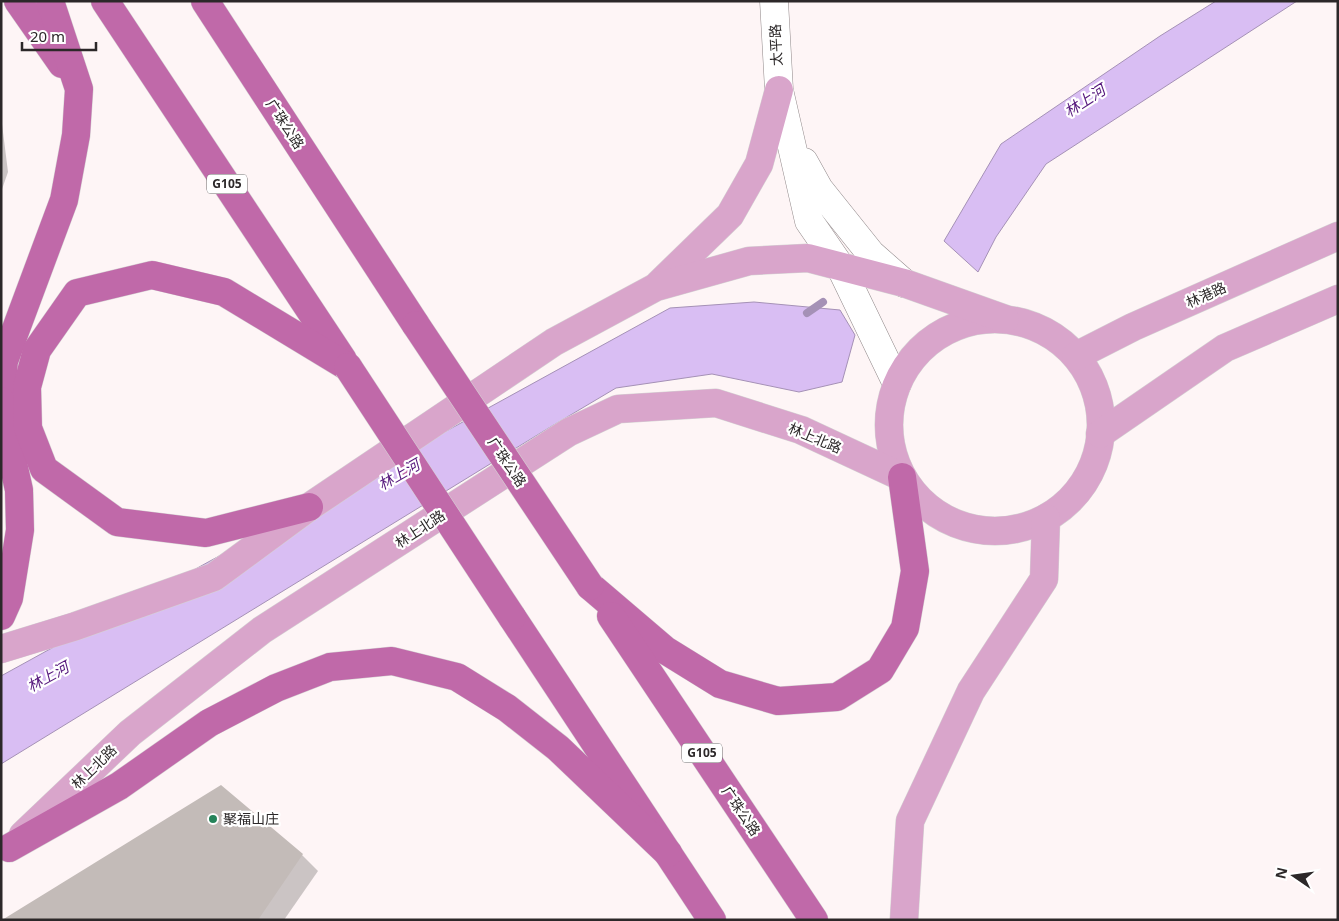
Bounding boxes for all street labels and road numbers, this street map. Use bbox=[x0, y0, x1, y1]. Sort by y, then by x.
street label: 太平路 bbox=[765, 24, 786, 66]
street label: 广珠公路 bbox=[262, 95, 309, 152]
road number: G105 bbox=[207, 174, 247, 193]
street label: 林港路 bbox=[1183, 277, 1229, 312]
street label: 林上北路 bbox=[786, 418, 845, 457]
street label: 广珠公路 bbox=[484, 433, 531, 490]
street label: 林上北路 bbox=[391, 505, 448, 552]
street label: 林上北路 bbox=[67, 740, 120, 793]
road number: G105 bbox=[682, 744, 722, 762]
street label: 广珠公路 bbox=[718, 782, 765, 839]

